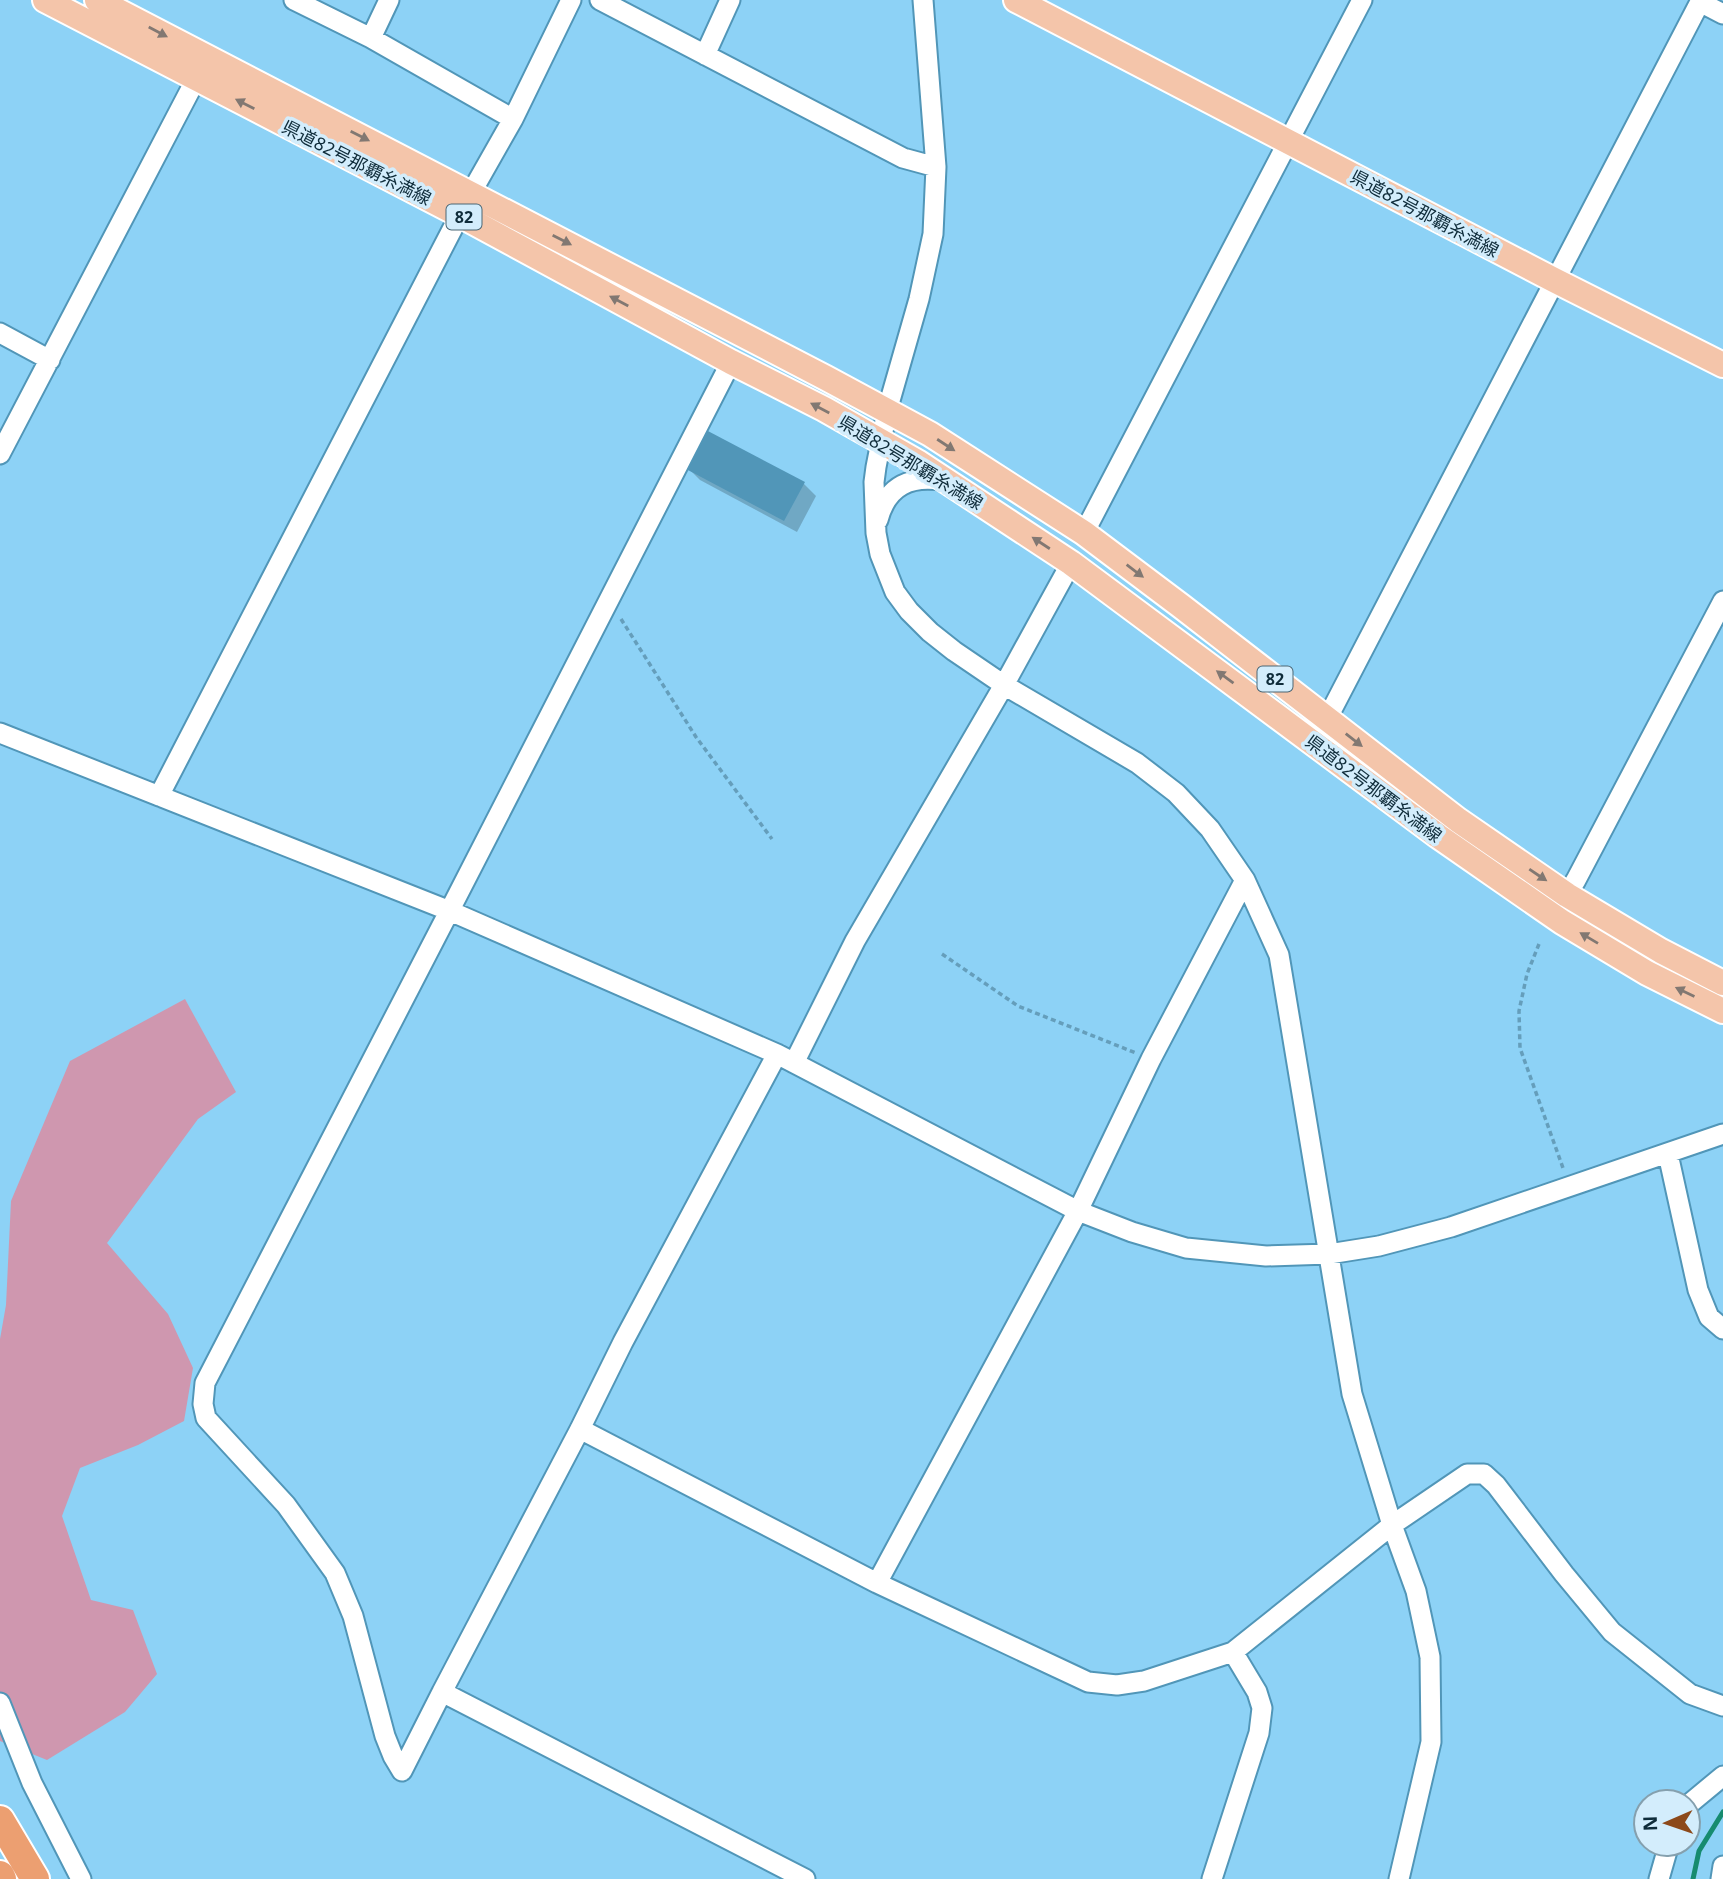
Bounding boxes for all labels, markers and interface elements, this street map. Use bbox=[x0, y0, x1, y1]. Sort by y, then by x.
one-way arrow bbox=[148, 26, 168, 37]
one-way arrow bbox=[235, 99, 255, 110]
street label: 県道82号那覇糸満線 bbox=[278, 114, 436, 210]
one-way arrow bbox=[350, 130, 370, 141]
street label: 県道82号那覇糸満線 bbox=[1347, 164, 1503, 262]
road number: 82 bbox=[447, 204, 482, 230]
one-way arrow bbox=[552, 235, 572, 246]
one-way arrow bbox=[609, 296, 629, 308]
one-way arrow bbox=[810, 402, 830, 414]
street label: 県道82号那覇糸満線 bbox=[834, 409, 988, 515]
one-way arrow bbox=[937, 438, 956, 451]
one-way arrow bbox=[1031, 537, 1051, 550]
one-way arrow bbox=[1126, 564, 1144, 578]
road number: 82 bbox=[1258, 666, 1292, 692]
one-way arrow bbox=[1216, 670, 1234, 684]
street label: 県道82号那覇糸満線 bbox=[1301, 729, 1447, 847]
one-way arrow bbox=[1345, 732, 1363, 747]
one-way arrow bbox=[1528, 868, 1547, 881]
one-way arrow bbox=[1580, 932, 1599, 944]
one-way arrow bbox=[1675, 986, 1695, 998]
north arrow bbox=[1632, 1788, 1702, 1858]
text: N bbox=[1637, 1815, 1663, 1832]

